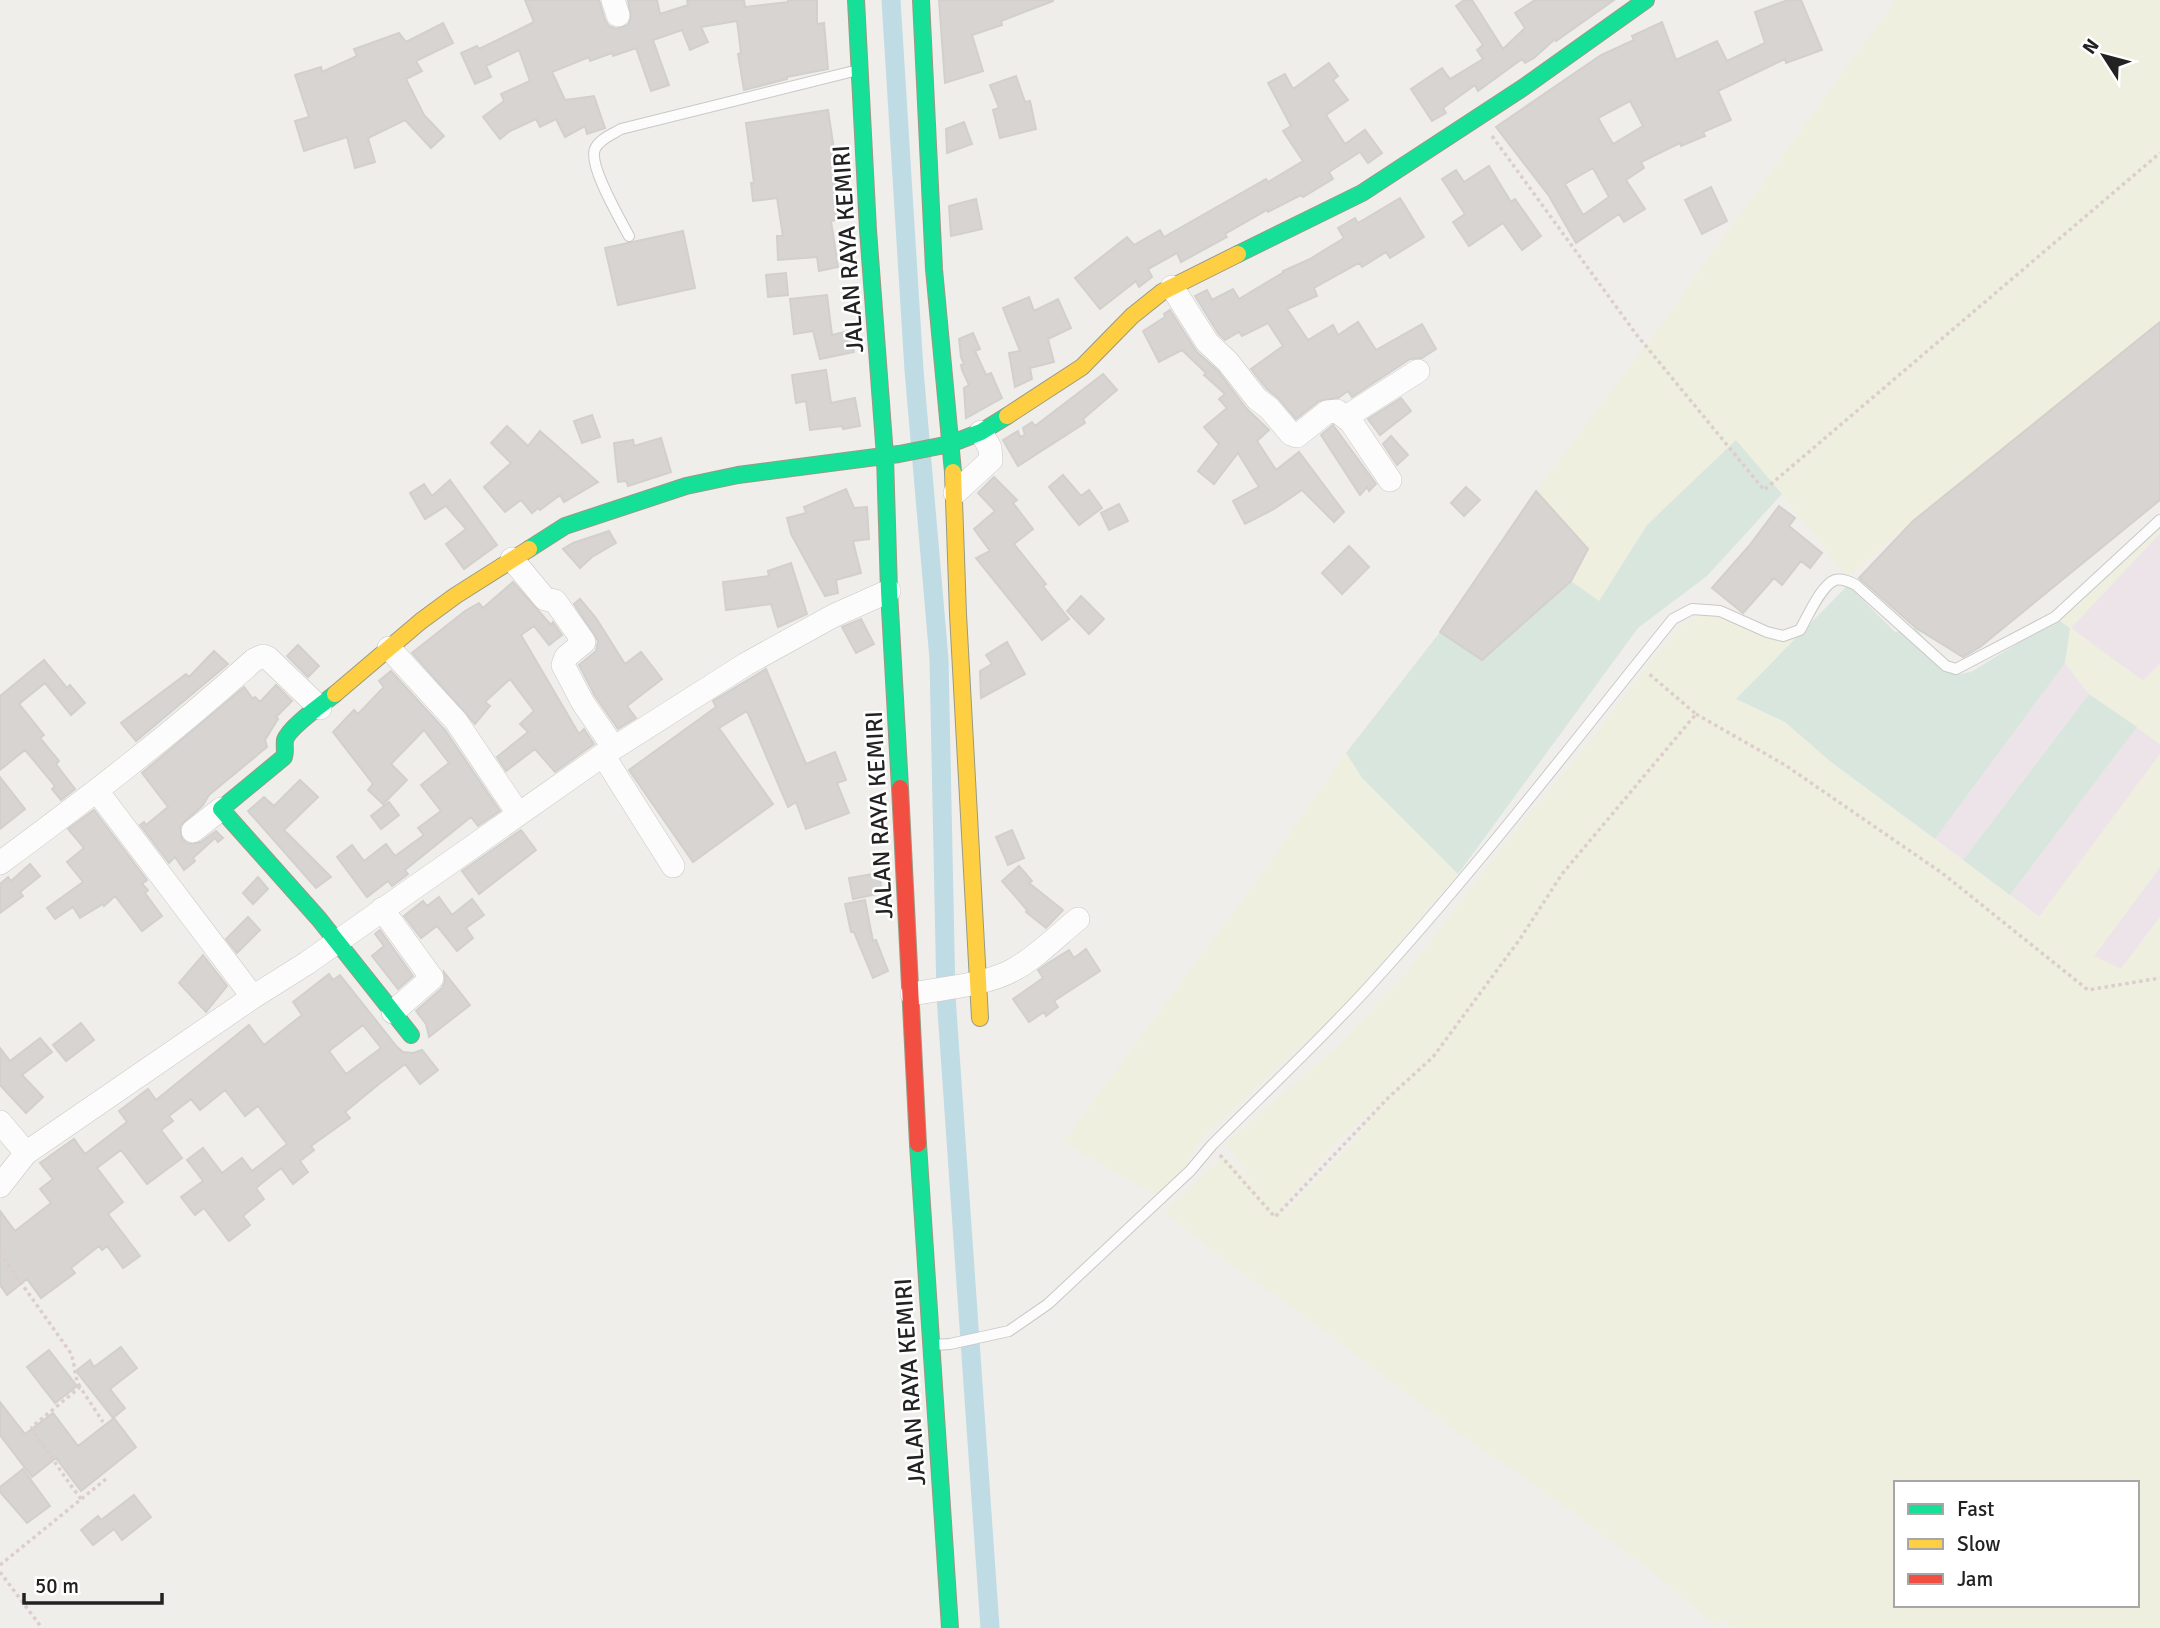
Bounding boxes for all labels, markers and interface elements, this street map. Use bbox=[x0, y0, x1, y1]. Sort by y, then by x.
north arrow bbox=[2069, 21, 2139, 91]
text: N bbox=[2077, 34, 2105, 59]
street label: JALAN RAYA KEMIRI bbox=[826, 144, 870, 354]
street label: JALAN RAYA KEMIRI bbox=[859, 710, 899, 920]
street label: JALAN RAYA KEMIRI bbox=[888, 1277, 932, 1487]
legend bbox=[1894, 1481, 2139, 1607]
text: Fast bbox=[1957, 1496, 1994, 1522]
text: Slow bbox=[1957, 1531, 2001, 1557]
scale bar bbox=[24, 1562, 163, 1606]
text: Jam bbox=[1957, 1566, 1993, 1592]
text: 50 m bbox=[35, 1573, 79, 1599]

